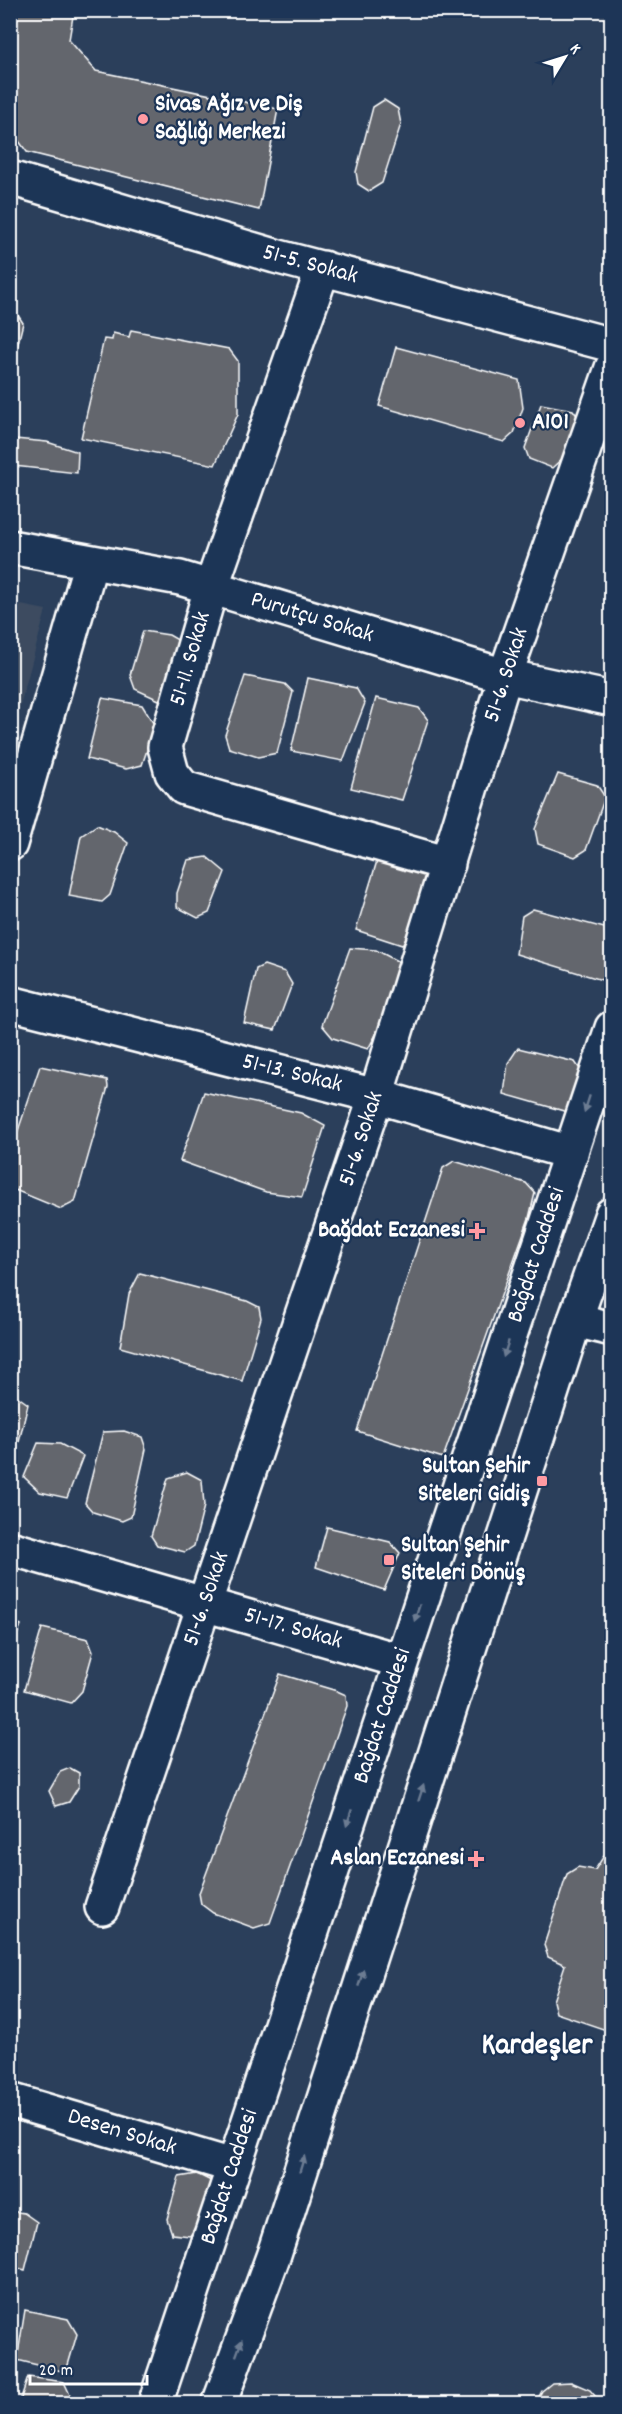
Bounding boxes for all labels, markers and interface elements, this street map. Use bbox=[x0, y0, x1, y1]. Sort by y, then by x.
north arrow bbox=[535, 27, 595, 87]
text: K bbox=[564, 39, 587, 60]
place label: Sivas Ağız ve Diş Sağlığı Merkezi bbox=[155, 88, 303, 150]
marker: Sivas Ağız ve Diş Sağlığı Merkezi bbox=[136, 112, 150, 126]
street label: 51-5. Sokak bbox=[259, 236, 361, 294]
place label: A101 bbox=[532, 406, 569, 440]
marker: A101 bbox=[513, 416, 527, 430]
street label: Purutçu Sokak bbox=[246, 583, 378, 653]
street label: 51-11. Sokak bbox=[161, 608, 221, 710]
street label: 51-6. Sokak bbox=[476, 623, 538, 727]
street label: 51-13. Sokak bbox=[238, 1045, 346, 1103]
street label: 51-6. Sokak bbox=[331, 1087, 393, 1191]
one-way arrow bbox=[582, 1095, 591, 1113]
street label: Bağdat Caddesi bbox=[499, 1183, 575, 1327]
place label: Bağdat Eczanesi bbox=[318, 1214, 466, 1248]
marker: Bağdat Eczanesi bbox=[470, 1224, 484, 1238]
one-way arrow bbox=[500, 1340, 510, 1358]
place label: Sultan Şehir Siteleri Gidiş bbox=[418, 1450, 531, 1512]
marker: Sultan Şehir Siteleri Gidiş bbox=[535, 1474, 549, 1488]
place label: Sultan Şehir Siteleri Dönüş bbox=[401, 1529, 525, 1591]
street label: 51-6. Sokak bbox=[175, 1547, 239, 1651]
marker: Sultan Şehir Siteleri Dönüş bbox=[382, 1553, 396, 1567]
street label: 51-17. Sokak bbox=[240, 1599, 346, 1659]
one-way arrow bbox=[412, 1604, 421, 1622]
street label: Bağdat Caddesi bbox=[345, 1644, 421, 1788]
one-way arrow bbox=[417, 1784, 426, 1802]
one-way arrow bbox=[344, 1809, 353, 1827]
place label: Aslan Eczanesi bbox=[330, 1842, 465, 1876]
marker: Aslan Eczanesi bbox=[469, 1852, 483, 1866]
one-way arrow bbox=[357, 1969, 366, 1987]
district label: Kardeşler bbox=[482, 2026, 593, 2069]
street label: Desen Sokak bbox=[63, 2100, 181, 2166]
street label: Bağdat Caddesi bbox=[192, 2105, 268, 2249]
one-way arrow bbox=[297, 2155, 307, 2173]
one-way arrow bbox=[235, 2339, 245, 2357]
scale bar bbox=[30, 2348, 147, 2386]
text: 20 m bbox=[39, 2359, 73, 2384]

